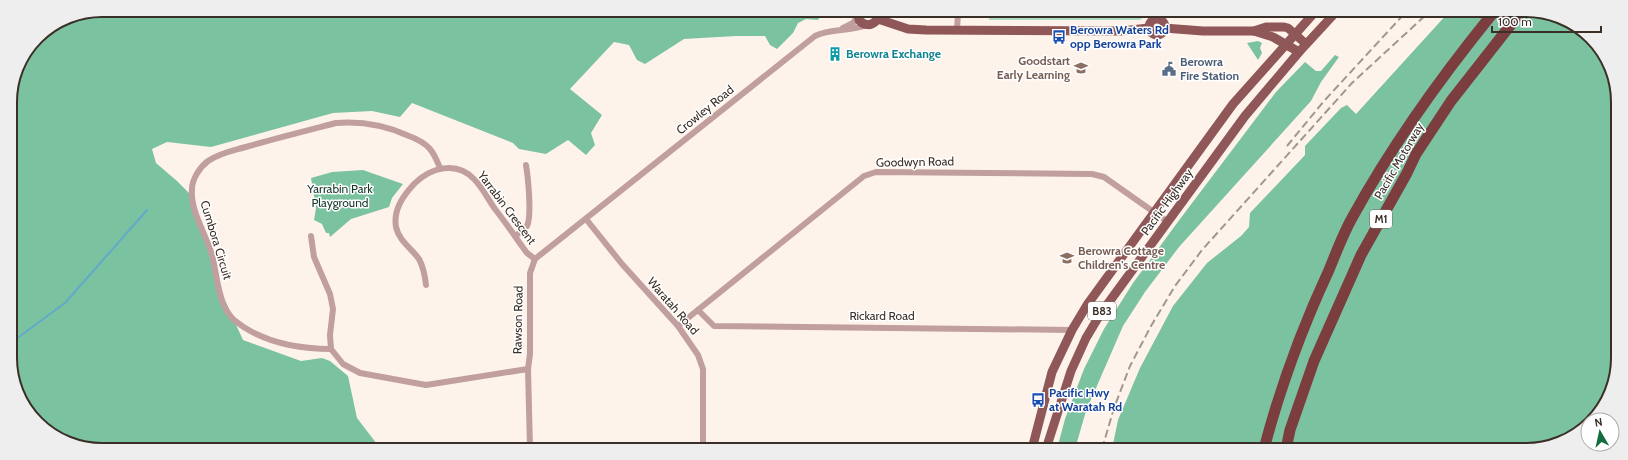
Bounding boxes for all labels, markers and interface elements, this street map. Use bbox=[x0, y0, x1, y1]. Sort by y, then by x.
scale bar bbox=[1492, 8, 1601, 34]
text: 100 m bbox=[1498, 14, 1532, 29]
place label: Berowra Waters Rd opp Berowra Park bbox=[1070, 22, 1169, 51]
bus stop icon: Berowra Waters Rd opp Berowra Park bbox=[1051, 29, 1067, 45]
building icon: Berowra Exchange bbox=[827, 46, 843, 62]
place label: Berowra Exchange bbox=[846, 46, 941, 61]
place label: Goodstart Early Learning bbox=[997, 53, 1070, 82]
place label: Berowra Fire Station bbox=[1180, 54, 1239, 83]
school or university icon: Goodstart Early Learning bbox=[1073, 60, 1089, 76]
public building icon: Berowra Fire Station bbox=[1161, 61, 1177, 77]
street label: Crowley Road bbox=[673, 82, 737, 137]
street label: Pacific Motorway bbox=[1371, 120, 1427, 202]
street label: Goodwyn Road bbox=[876, 153, 954, 170]
street label: Pacific Highway bbox=[1137, 165, 1196, 238]
street label: Yarrabin Crescent bbox=[474, 167, 540, 247]
park label: Yarrabin Park Playground bbox=[306, 181, 373, 210]
street label: Cumbora Circuit bbox=[197, 199, 236, 281]
road number: M1 bbox=[1370, 210, 1392, 228]
place label: Berowra Cottage Children's Centre bbox=[1078, 243, 1165, 272]
school or university icon: Berowra Cottage Children's Centre bbox=[1059, 250, 1075, 266]
street label: Waratah Road bbox=[644, 274, 702, 337]
street label: Rawson Road bbox=[509, 286, 526, 354]
road number: B83 bbox=[1088, 302, 1116, 320]
street label: Rickard Road bbox=[849, 308, 915, 323]
place label: Pacific Hwy at Waratah Rd bbox=[1049, 385, 1122, 414]
bus stop icon: Pacific Hwy at Waratah Rd bbox=[1030, 392, 1046, 408]
north arrow bbox=[1580, 412, 1620, 452]
text: N bbox=[1593, 415, 1603, 430]

